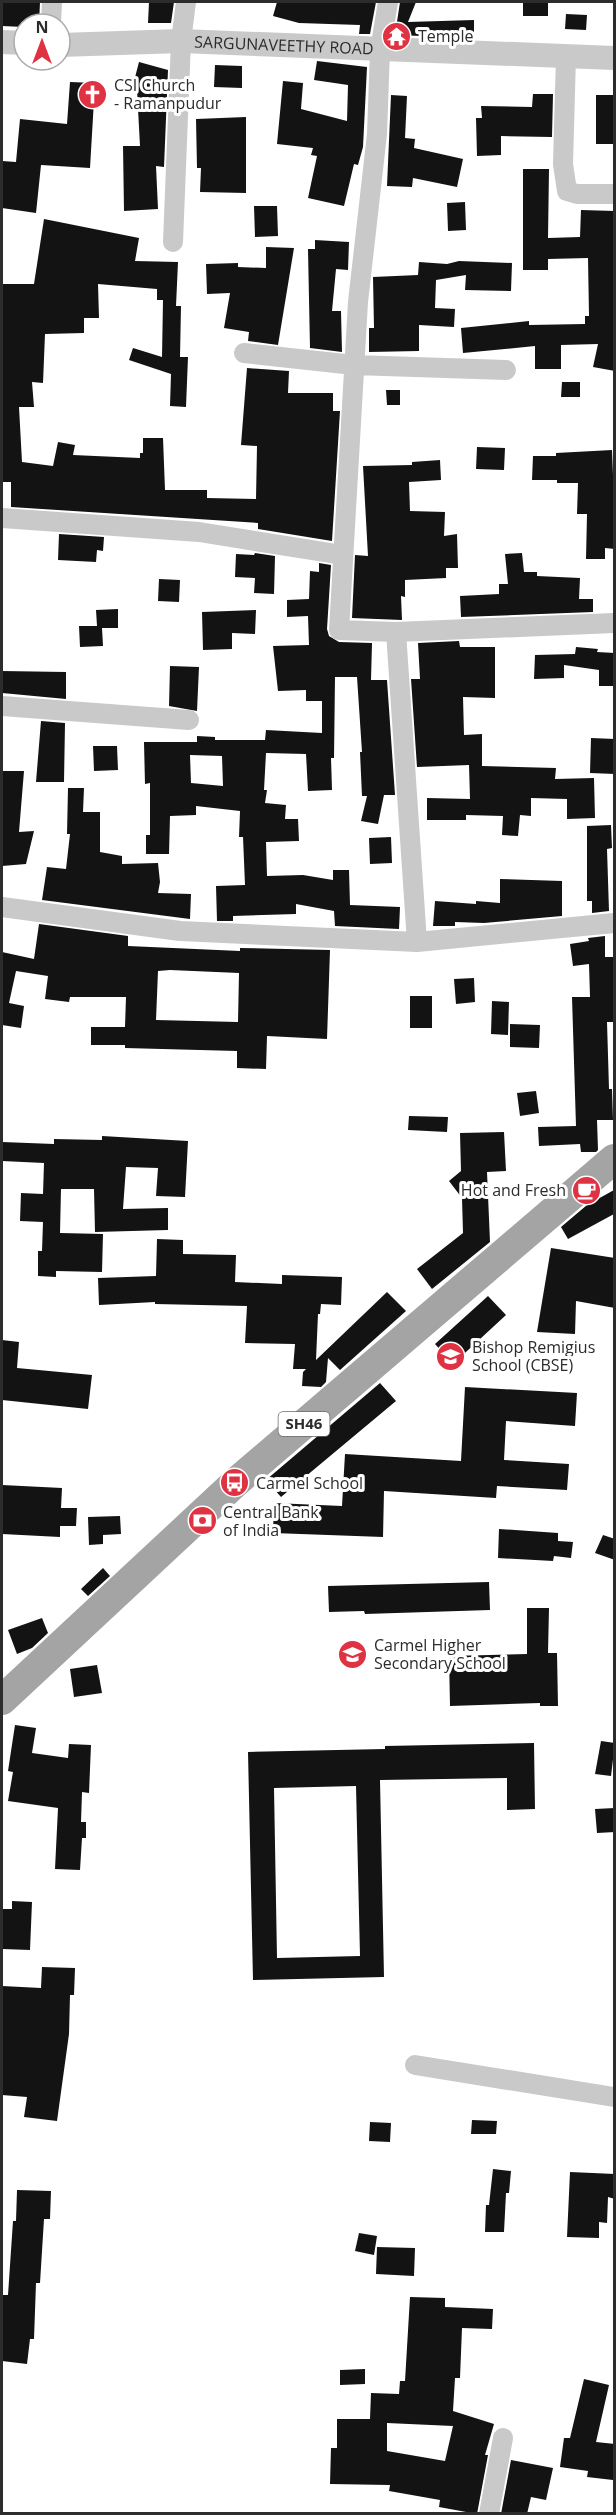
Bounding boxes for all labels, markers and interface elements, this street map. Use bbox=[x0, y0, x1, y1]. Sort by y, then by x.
north arrow bbox=[12, 12, 72, 72]
text: N bbox=[35, 16, 49, 38]
temple icon: Temple bbox=[381, 20, 413, 52]
place label: Temple bbox=[418, 25, 473, 47]
street label: SARGUNAVEETHY ROAD bbox=[194, 31, 374, 60]
place label: CSI Church - Ramanpudur bbox=[114, 74, 222, 114]
church icon: CSI Church - Ramanpudur bbox=[77, 78, 109, 110]
cafe icon: Hot and Fresh bbox=[571, 1174, 603, 1206]
place label: Hot and Fresh bbox=[461, 1179, 566, 1201]
place label: Bishop Remigius School (CBSE) bbox=[472, 1336, 595, 1376]
school or university icon: Bishop Remigius School (CBSE) bbox=[435, 1340, 467, 1372]
road number: SH46 bbox=[278, 1412, 330, 1436]
bus stop icon: Carmel School bbox=[219, 1467, 251, 1499]
place label: Carmel School bbox=[256, 1472, 363, 1494]
place label: Central Bank of India bbox=[223, 1501, 319, 1541]
bank icon: Central Bank of India bbox=[186, 1505, 218, 1537]
place label: Carmel Higher Secondary School bbox=[374, 1634, 506, 1674]
school or university icon: Carmel Higher Secondary School bbox=[337, 1638, 369, 1670]

